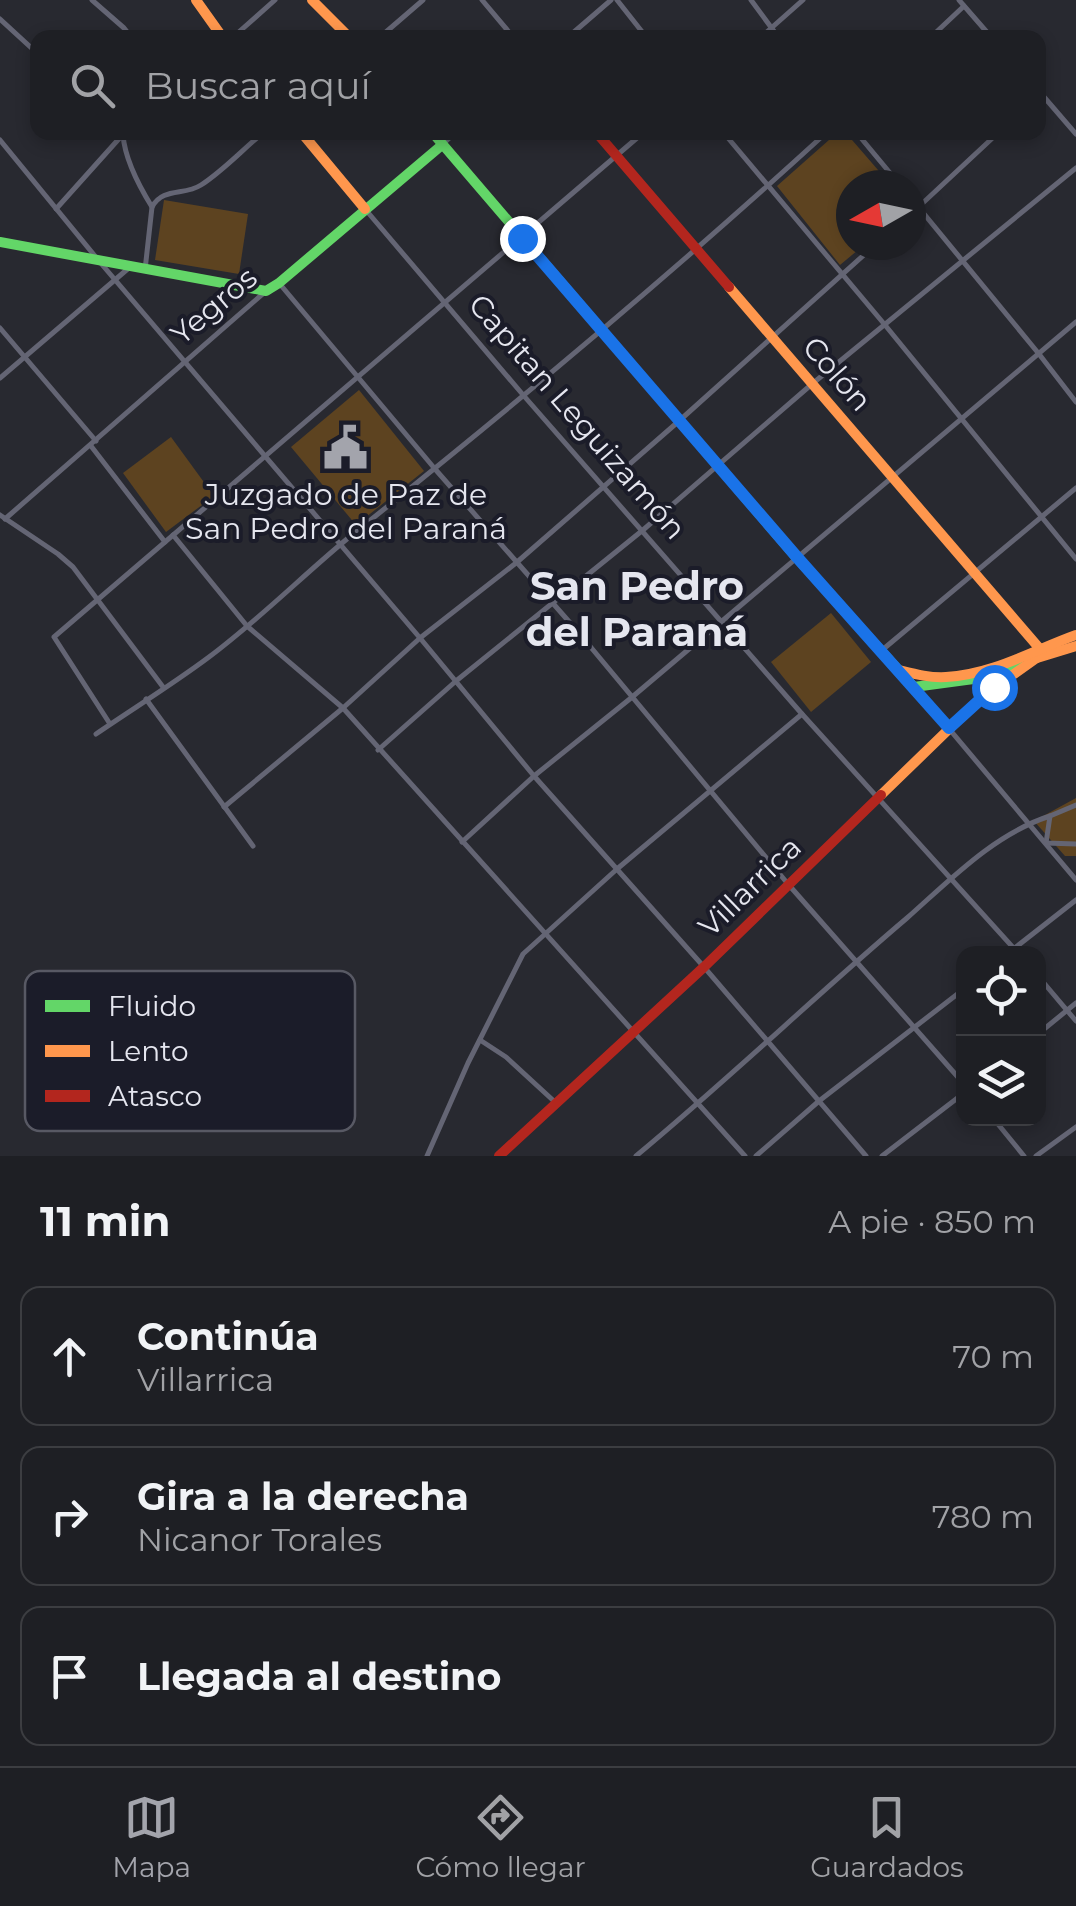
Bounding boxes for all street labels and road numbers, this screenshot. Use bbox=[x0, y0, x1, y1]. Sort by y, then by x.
street label: Yegros bbox=[163, 259, 264, 352]
street label: Capitan Leguizamón bbox=[461, 287, 694, 547]
street label: Colón bbox=[795, 329, 880, 418]
street label: Villarrica bbox=[691, 829, 809, 945]

